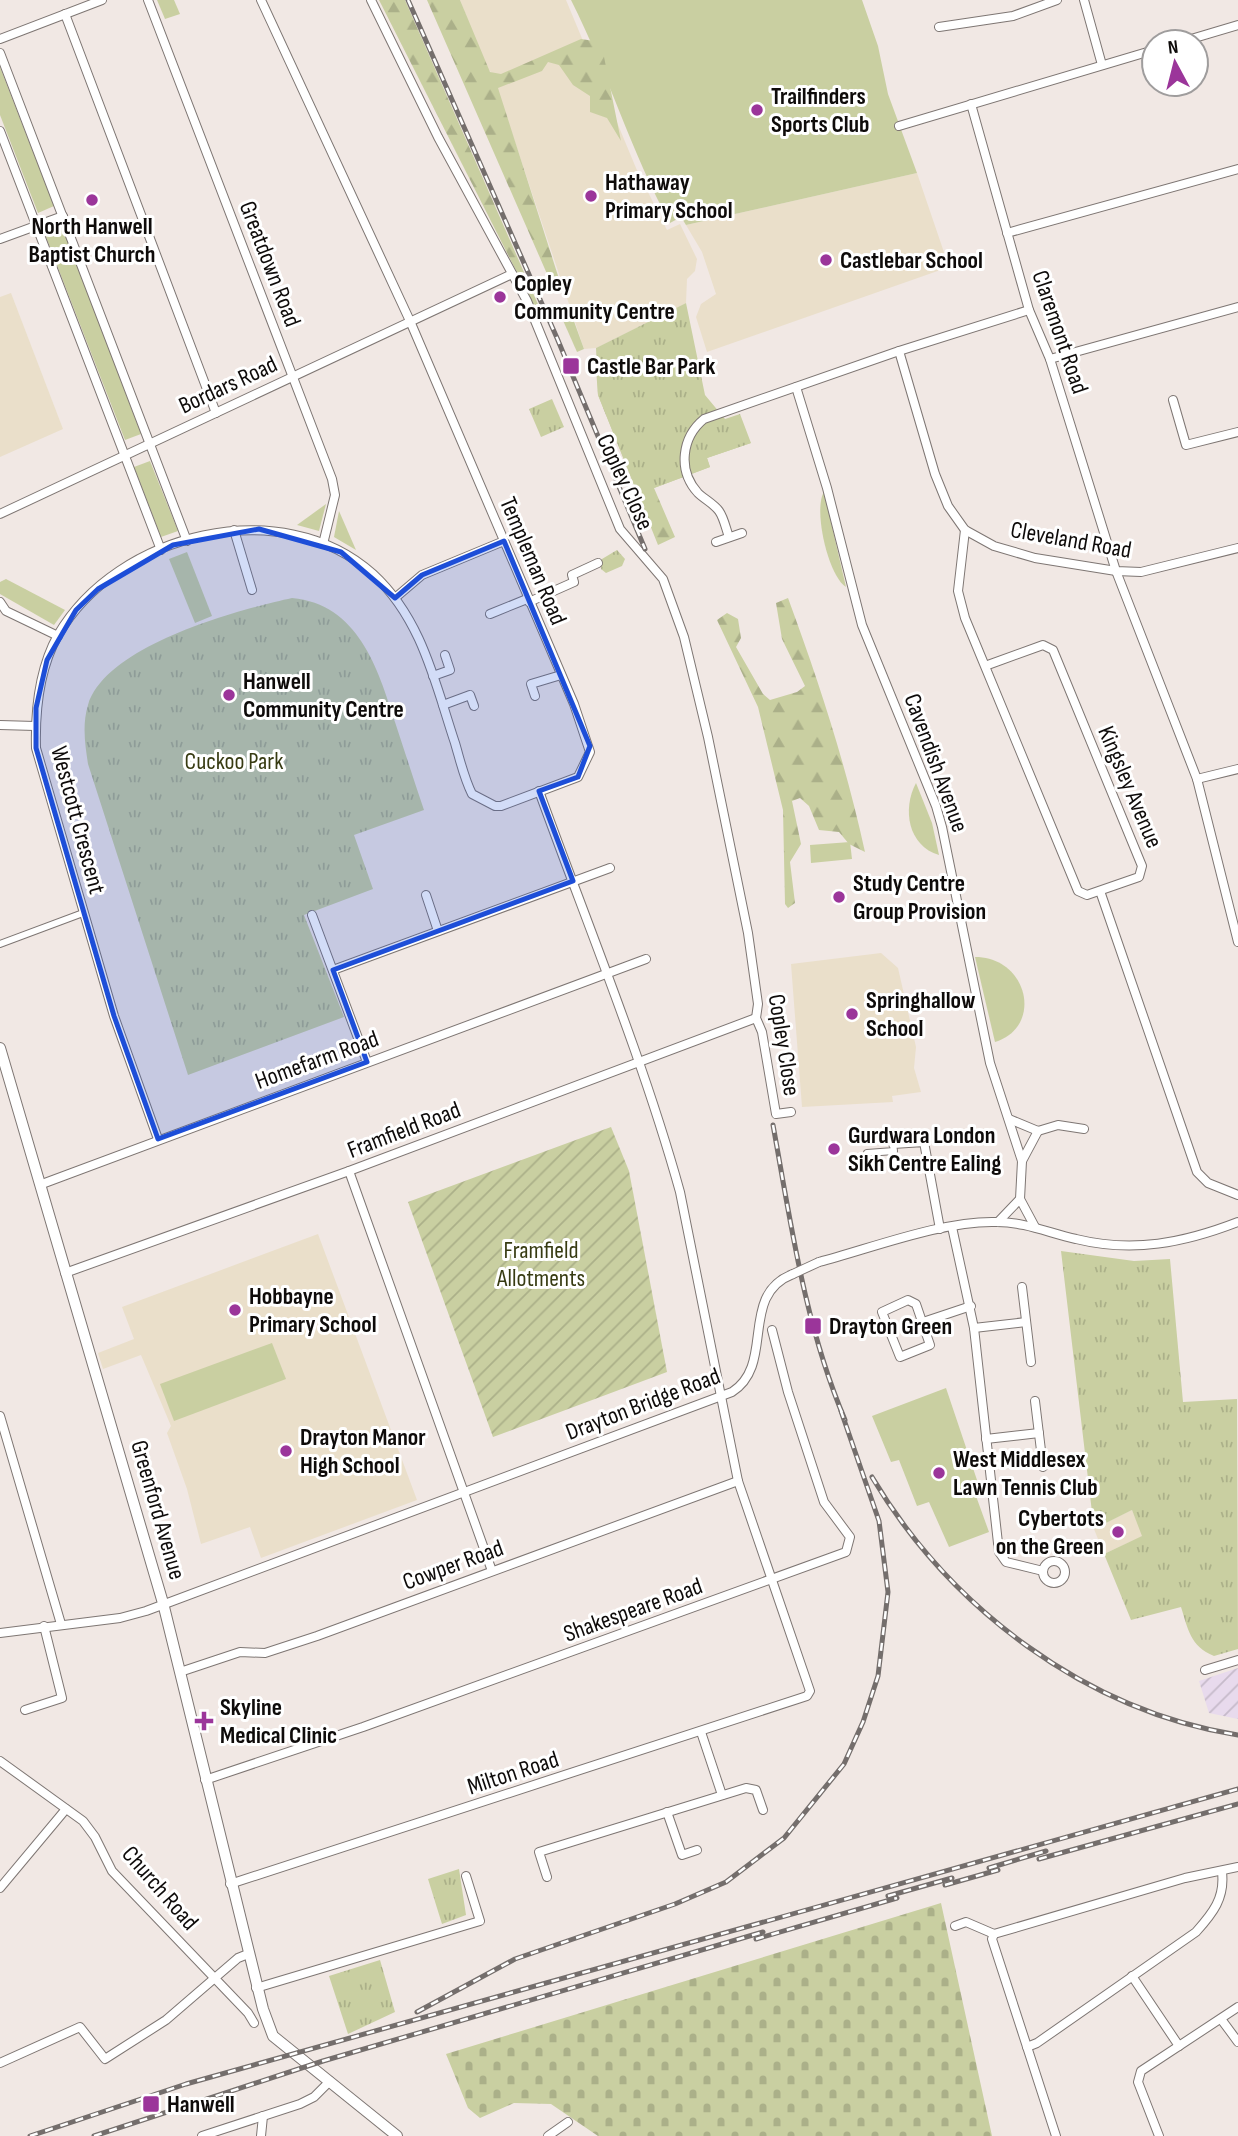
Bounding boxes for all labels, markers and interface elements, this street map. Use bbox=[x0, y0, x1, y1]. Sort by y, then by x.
north arrow bbox=[1140, 28, 1210, 98]
text: N bbox=[1167, 36, 1180, 60]
place label: Trailfinders Sports Club bbox=[771, 82, 870, 139]
marker: Trailfinders Sports Club bbox=[749, 102, 765, 118]
place label: Hathaway Primary School bbox=[605, 168, 733, 225]
marker: Hathaway Primary School bbox=[583, 188, 599, 204]
marker: North Hanwell Baptist Church bbox=[84, 192, 100, 208]
street label: Greatdown Road bbox=[233, 197, 307, 331]
place label: North Hanwell Baptist Church bbox=[29, 212, 155, 269]
place label: Castlebar School bbox=[840, 246, 983, 275]
marker: Castlebar School bbox=[818, 252, 834, 268]
street label: Claremont Road bbox=[1025, 267, 1095, 397]
place label: Copley Community Centre bbox=[514, 269, 675, 326]
marker: Copley Community Centre bbox=[492, 289, 508, 305]
street label: Bordars Road bbox=[174, 350, 282, 420]
place label: Castle Bar Park bbox=[587, 352, 715, 381]
marker: Castle Bar Park bbox=[561, 356, 581, 376]
street label: Copley Close bbox=[590, 429, 660, 535]
street label: Templeman Road bbox=[493, 493, 573, 629]
street label: Cleveland Road bbox=[1008, 515, 1134, 565]
place label: Hanwell Community Centre bbox=[243, 667, 404, 724]
marker: Hanwell Community Centre bbox=[221, 687, 237, 703]
street label: Cavendish Avenue bbox=[898, 690, 974, 836]
street label: Kingsley Avenue bbox=[1091, 722, 1169, 852]
street label: Westcott Crescent bbox=[44, 743, 112, 897]
park label: Cuckoo Park bbox=[185, 747, 283, 776]
place label: Study Centre Group Provision bbox=[853, 869, 986, 926]
marker: Study Centre Group Provision bbox=[831, 889, 847, 905]
place label: Springhallow School bbox=[866, 986, 976, 1043]
street label: Copley Close bbox=[762, 992, 806, 1098]
marker: Springhallow School bbox=[844, 1006, 860, 1022]
street label: Homefarm Road bbox=[251, 1024, 383, 1096]
street label: Framfield Road bbox=[343, 1095, 465, 1165]
place label: Gurdwara London Sikh Centre Ealing bbox=[848, 1121, 1001, 1178]
marker: Gurdwara London Sikh Centre Ealing bbox=[826, 1141, 842, 1157]
park label: Framfield Allotments bbox=[496, 1236, 585, 1293]
place label: Hobbayne Primary School bbox=[249, 1282, 377, 1339]
marker: Hobbayne Primary School bbox=[227, 1302, 243, 1318]
place label: Drayton Green bbox=[829, 1312, 952, 1341]
marker: Drayton Green bbox=[803, 1316, 823, 1336]
street label: Drayton Bridge Road bbox=[562, 1361, 724, 1447]
place label: Drayton Manor High School bbox=[300, 1423, 426, 1480]
street label: Greenford Avenue bbox=[124, 1437, 192, 1583]
marker: Drayton Manor High School bbox=[278, 1443, 294, 1459]
place label: West Middlesex Lawn Tennis Club bbox=[953, 1445, 1098, 1502]
marker: West Middlesex Lawn Tennis Club bbox=[931, 1465, 947, 1481]
place label: Cybertots on the Green bbox=[996, 1504, 1104, 1561]
marker: Cybertots on the Green bbox=[1110, 1524, 1126, 1540]
street label: Cowper Road bbox=[399, 1533, 507, 1597]
street label: Shakespeare Road bbox=[560, 1571, 706, 1649]
place label: Skyline Medical Clinic bbox=[220, 1693, 337, 1750]
marker: Skyline Medical Clinic bbox=[194, 1711, 214, 1731]
street label: Milton Road bbox=[464, 1745, 562, 1801]
street label: Church Road bbox=[116, 1840, 204, 1936]
place label: Hanwell bbox=[167, 2090, 235, 2119]
marker: Hanwell bbox=[141, 2094, 161, 2114]

